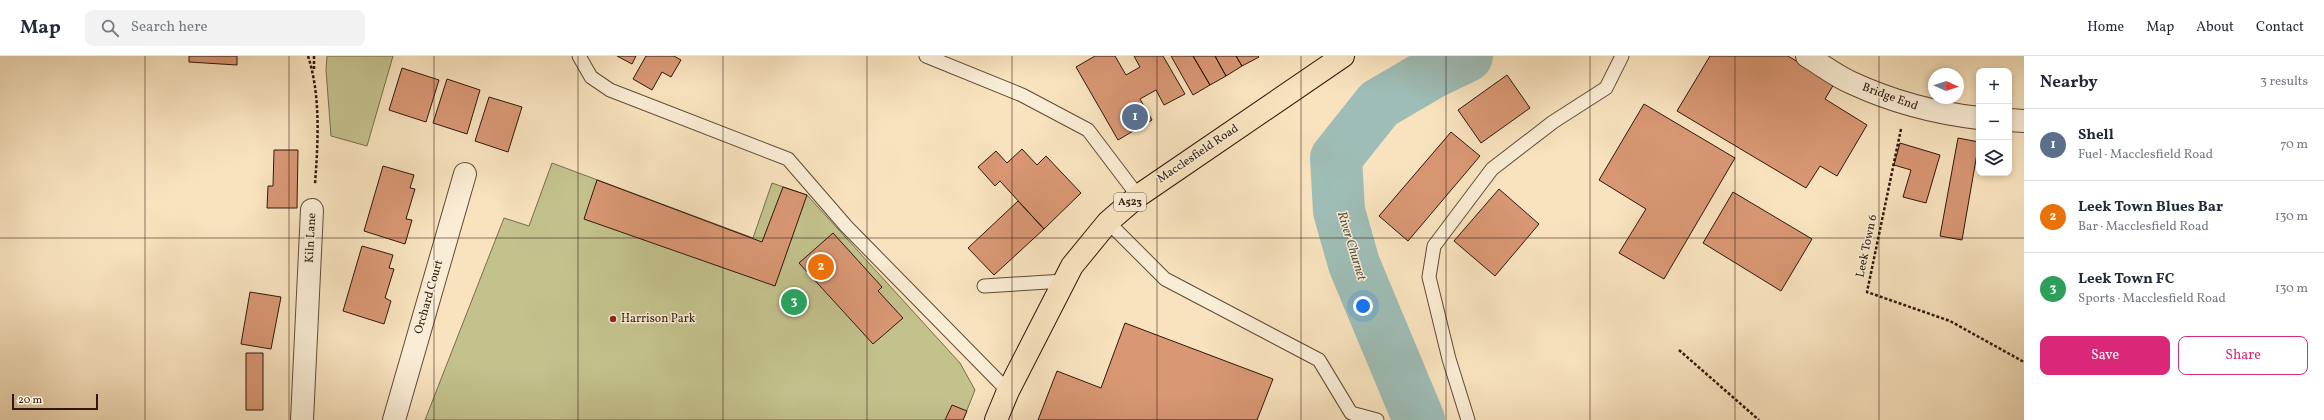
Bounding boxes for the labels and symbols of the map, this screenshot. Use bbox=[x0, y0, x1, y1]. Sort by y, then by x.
north arrow bbox=[1928, 68, 1964, 104]
street label: Bridge End bbox=[1860, 80, 1920, 115]
pin: 1 bbox=[1122, 102, 1148, 132]
street label: Macclesfield Road bbox=[1154, 121, 1242, 187]
road number: A523 bbox=[1114, 193, 1146, 211]
water label: River Churnet bbox=[1332, 209, 1370, 283]
street label: Kiln Lane bbox=[302, 212, 320, 264]
street label: Leek Town 6 bbox=[1853, 213, 1881, 279]
pin: 2 bbox=[808, 252, 834, 282]
street label: Orchard Court bbox=[411, 258, 447, 336]
pin: 3 bbox=[781, 287, 807, 317]
your location bbox=[1353, 296, 1373, 316]
place label: Harrison Park bbox=[621, 311, 696, 327]
marker: Harrison Park bbox=[608, 314, 618, 324]
scale bar bbox=[12, 392, 98, 411]

